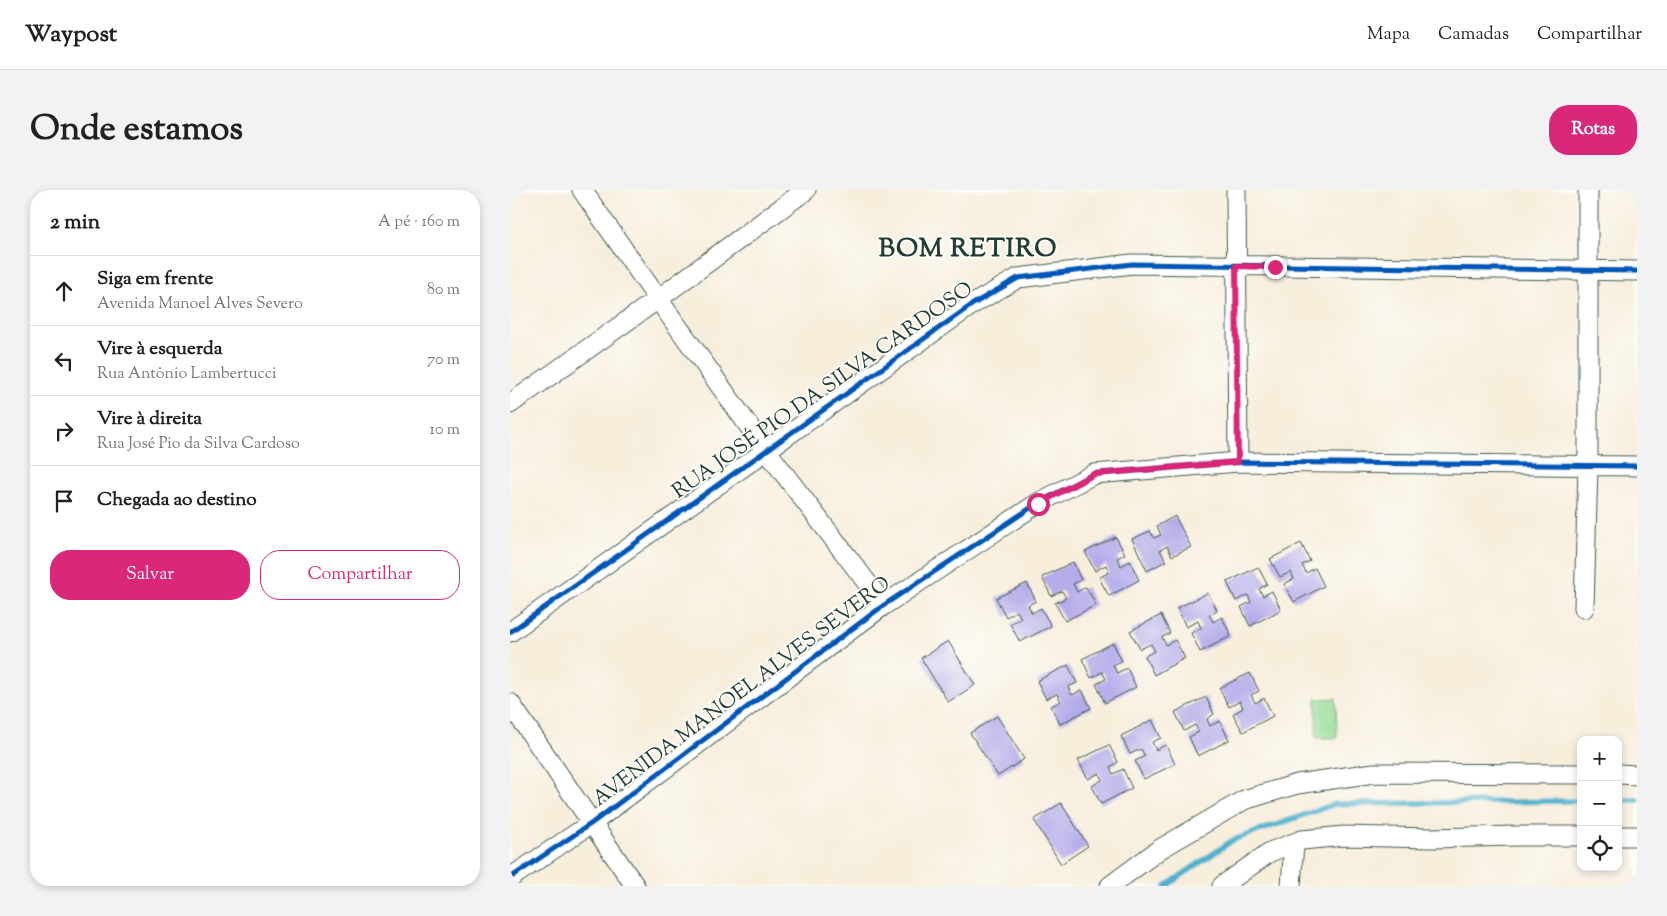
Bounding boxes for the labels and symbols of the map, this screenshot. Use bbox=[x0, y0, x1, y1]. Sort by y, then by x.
district label: BOM RETIRO bbox=[879, 231, 1057, 268]
route end bbox=[1264, 256, 1287, 279]
street label: RUA JOSÉ PIO DA SILVA CARDOSO bbox=[666, 275, 980, 507]
route start bbox=[1027, 493, 1050, 516]
street label: AVENIDA MANOEL ALVES SEVERO bbox=[587, 570, 897, 814]

